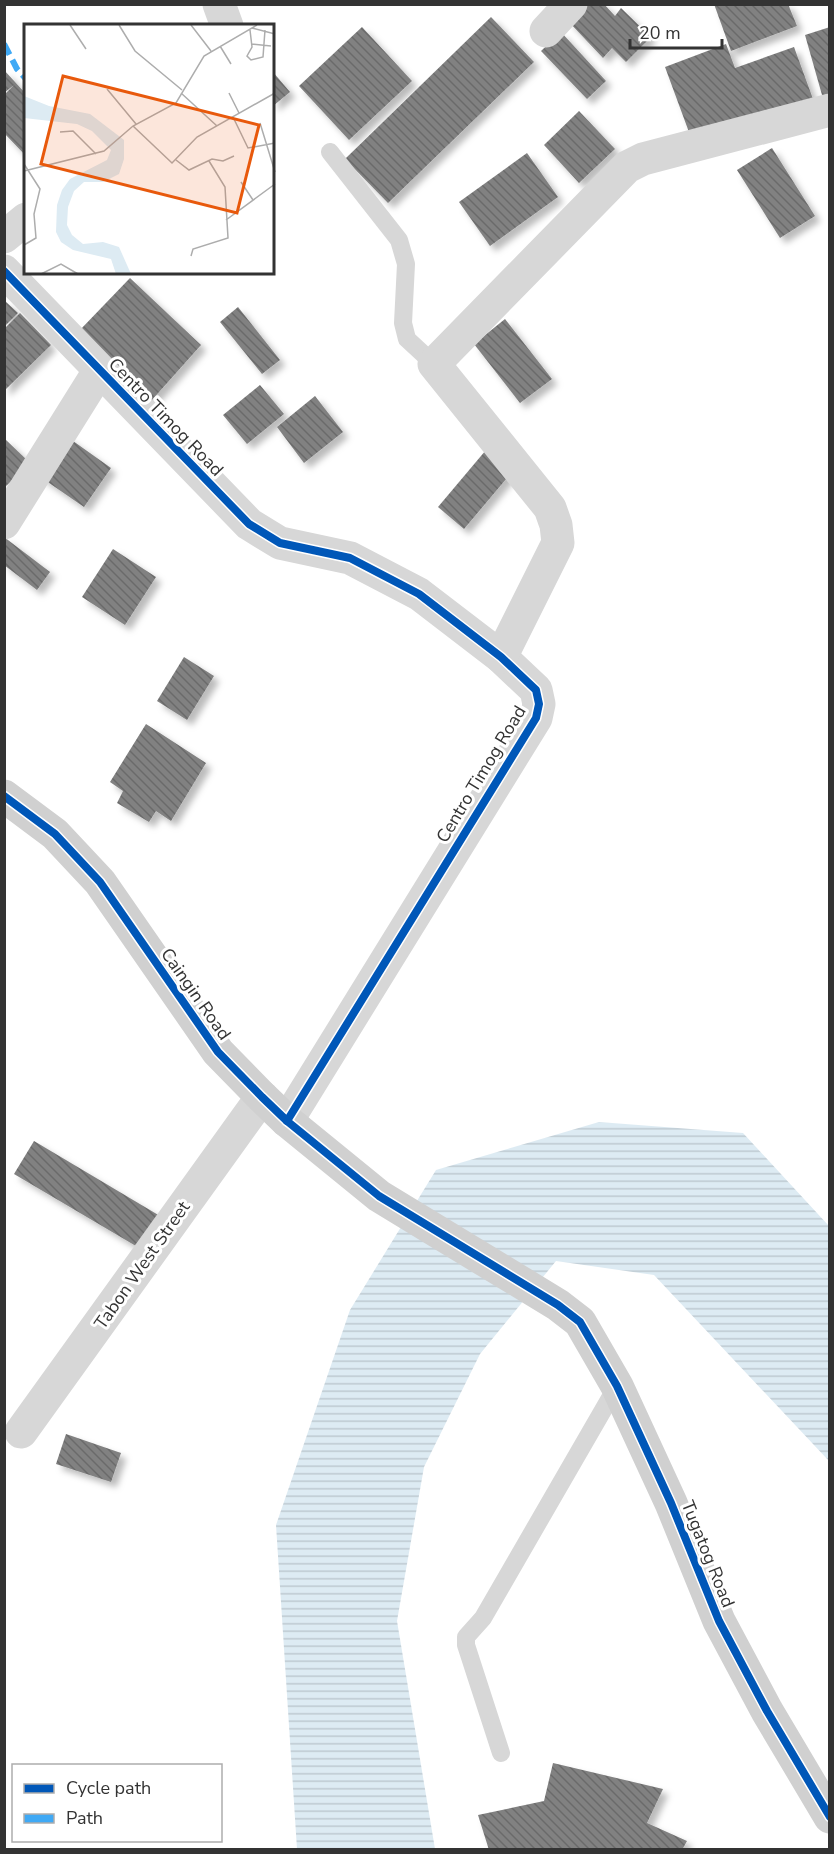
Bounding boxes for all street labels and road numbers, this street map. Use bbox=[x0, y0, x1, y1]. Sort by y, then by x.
street label: Centro Timog Road bbox=[103, 353, 229, 481]
street label: Centro Timog Road bbox=[431, 701, 531, 847]
street label: Caingin Road bbox=[155, 943, 237, 1045]
street label: Tabon West Street bbox=[89, 1196, 196, 1334]
street label: Tugatog Road bbox=[676, 1497, 740, 1611]

